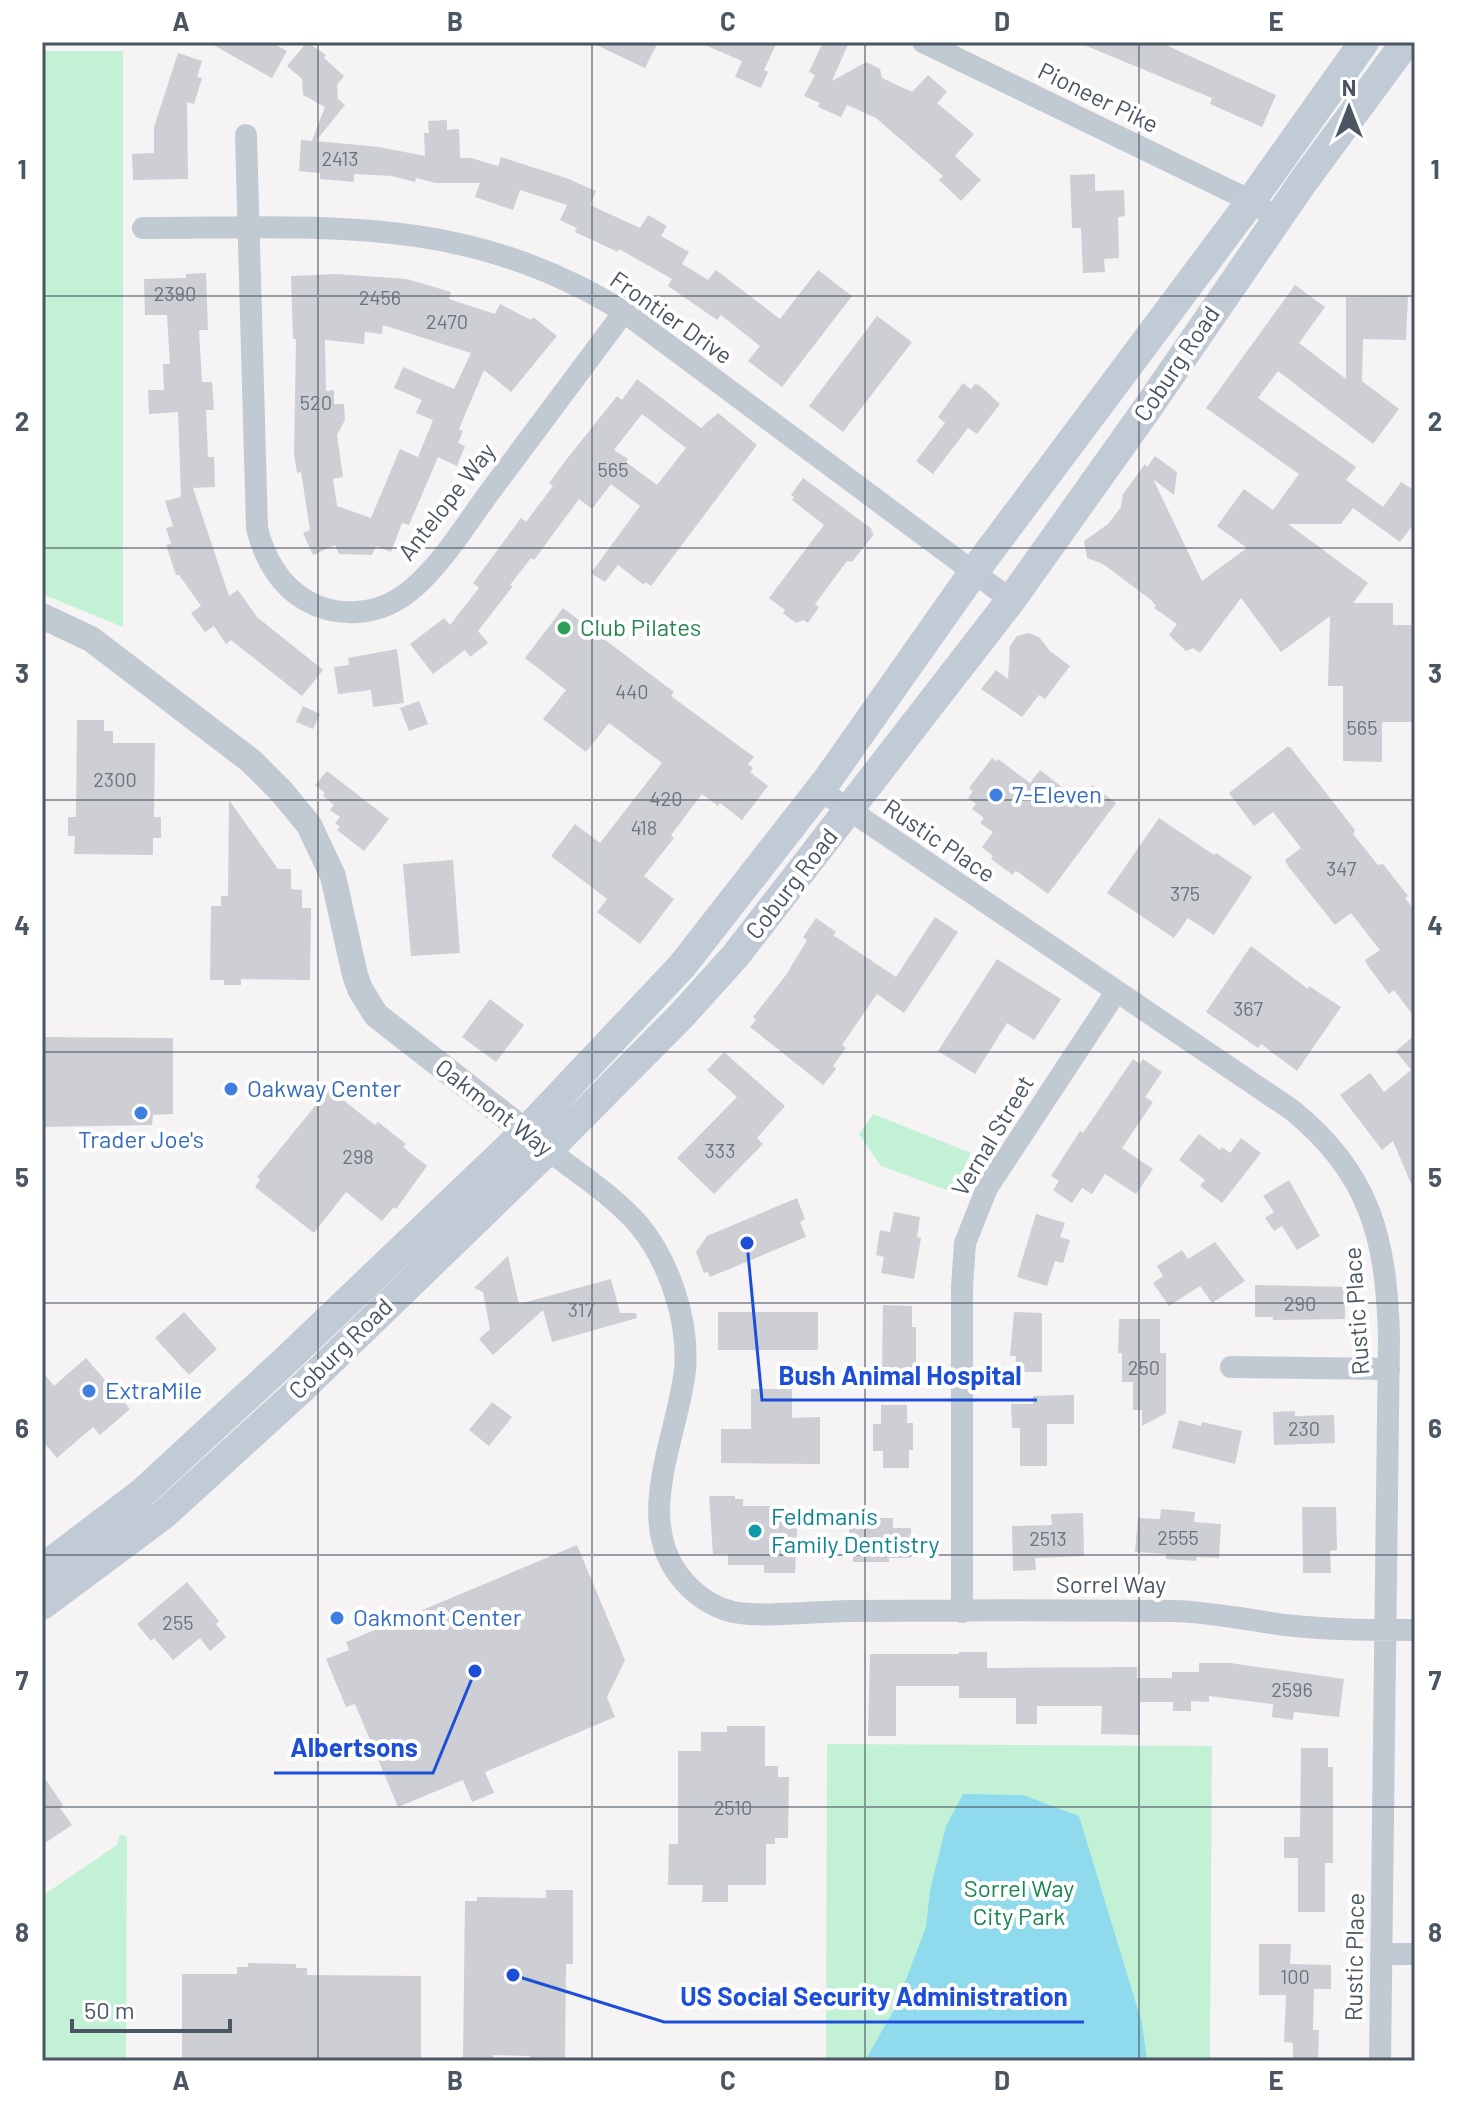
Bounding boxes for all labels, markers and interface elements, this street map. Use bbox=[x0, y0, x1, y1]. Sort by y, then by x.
text: A bbox=[172, 5, 190, 36]
text: B bbox=[447, 5, 463, 36]
text: C bbox=[720, 5, 736, 36]
text: D bbox=[994, 5, 1010, 36]
text: E bbox=[1268, 5, 1284, 36]
street label: Pioneer Pike bbox=[1034, 55, 1163, 138]
north arrow bbox=[1309, 68, 1389, 148]
text: N bbox=[1342, 74, 1356, 100]
house number: 2413 bbox=[321, 146, 359, 170]
text: 1 bbox=[17, 153, 27, 184]
text: 1 bbox=[1430, 153, 1440, 184]
street label: Frontier Drive bbox=[605, 264, 739, 370]
house number: 2390 bbox=[154, 281, 196, 305]
house number: 2456 bbox=[359, 285, 401, 309]
street label: Coburg Road bbox=[1127, 300, 1225, 426]
house number: 2470 bbox=[426, 309, 468, 333]
house number: 520 bbox=[300, 390, 332, 414]
text: 2 bbox=[15, 405, 29, 436]
text: 2 bbox=[1428, 405, 1442, 436]
street label: Antelope Way bbox=[391, 437, 501, 566]
house number: 565 bbox=[598, 457, 628, 481]
place label: Club Pilates bbox=[580, 612, 701, 641]
marker: Club Pilates bbox=[555, 619, 573, 637]
text: 3 bbox=[15, 657, 29, 688]
text: 3 bbox=[1428, 657, 1442, 688]
house number: 440 bbox=[615, 679, 649, 703]
house number: 565 bbox=[1347, 715, 1377, 739]
house number: 2300 bbox=[93, 767, 137, 791]
place label: 7-Eleven bbox=[1012, 779, 1102, 808]
house number: 420 bbox=[649, 786, 683, 810]
marker: 7-Eleven bbox=[987, 786, 1005, 804]
street label: Rustic Place bbox=[879, 792, 1001, 888]
house number: 418 bbox=[631, 815, 657, 839]
street label: Coburg Road bbox=[739, 822, 843, 944]
house number: 347 bbox=[1326, 856, 1357, 880]
house number: 375 bbox=[1170, 881, 1200, 905]
text: 4 bbox=[14, 909, 30, 940]
text: 4 bbox=[1427, 909, 1443, 940]
house number: 367 bbox=[1233, 996, 1264, 1020]
street label: Oakmont Way bbox=[430, 1052, 560, 1162]
street label: Vernal Street bbox=[944, 1070, 1039, 1201]
place label: Oakway Center bbox=[247, 1073, 402, 1102]
marker: Oakway Center bbox=[222, 1080, 240, 1098]
marker: Trader Joe's bbox=[132, 1104, 150, 1122]
place label: Trader Joe's bbox=[78, 1124, 204, 1153]
house number: 333 bbox=[705, 1138, 735, 1162]
house number: 298 bbox=[342, 1144, 374, 1168]
text: 5 bbox=[15, 1161, 29, 1192]
text: 5 bbox=[1428, 1161, 1442, 1192]
street label: Rustic Place bbox=[1337, 1246, 1374, 1376]
street label: Coburg Road bbox=[282, 1291, 398, 1404]
house number: 290 bbox=[1284, 1291, 1316, 1315]
house number: 317 bbox=[568, 1297, 595, 1321]
callout: Bush Animal Hospital bbox=[762, 1350, 1037, 1400]
house number: 250 bbox=[1128, 1355, 1160, 1379]
text: Bush Animal Hospital bbox=[778, 1359, 1022, 1390]
place label: ExtraMile bbox=[105, 1375, 202, 1404]
marker: ExtraMile bbox=[80, 1382, 98, 1400]
text: 6 bbox=[15, 1412, 29, 1443]
text: 6 bbox=[1428, 1412, 1442, 1443]
house number: 230 bbox=[1288, 1416, 1320, 1440]
place label: Feldmanis Family Dentistry bbox=[771, 1501, 940, 1558]
marker: Feldmanis Family Dentistry bbox=[746, 1522, 764, 1540]
house number: 2555 bbox=[1157, 1525, 1199, 1549]
house number: 2513 bbox=[1029, 1526, 1067, 1550]
street label: Sorrel Way bbox=[1056, 1569, 1166, 1598]
place label: Oakmont Center bbox=[353, 1602, 522, 1631]
marker: Oakmont Center bbox=[328, 1609, 346, 1627]
house number: 255 bbox=[162, 1610, 194, 1634]
text: 7 bbox=[16, 1664, 29, 1695]
text: 7 bbox=[1429, 1664, 1442, 1695]
house number: 2596 bbox=[1271, 1677, 1313, 1701]
callout: Albertsons bbox=[274, 1723, 433, 1773]
text: Albertsons bbox=[290, 1731, 418, 1762]
house number: 2510 bbox=[714, 1795, 752, 1819]
park label: Sorrel Way City Park bbox=[964, 1873, 1074, 1930]
street label: Rustic Place bbox=[1338, 1893, 1369, 2021]
text: 8 bbox=[15, 1916, 29, 1947]
text: 8 bbox=[1428, 1916, 1442, 1947]
house number: 100 bbox=[1280, 1964, 1310, 1988]
callout: US Social Security Administration bbox=[664, 1972, 1084, 2022]
text: US Social Security Administration bbox=[680, 1980, 1068, 2011]
scale bar bbox=[72, 1983, 230, 2033]
text: 50 m bbox=[84, 1995, 135, 2024]
text: A bbox=[172, 2064, 190, 2095]
text: B bbox=[447, 2064, 463, 2095]
text: C bbox=[720, 2064, 736, 2095]
text: D bbox=[994, 2064, 1010, 2095]
text: E bbox=[1268, 2064, 1284, 2095]

